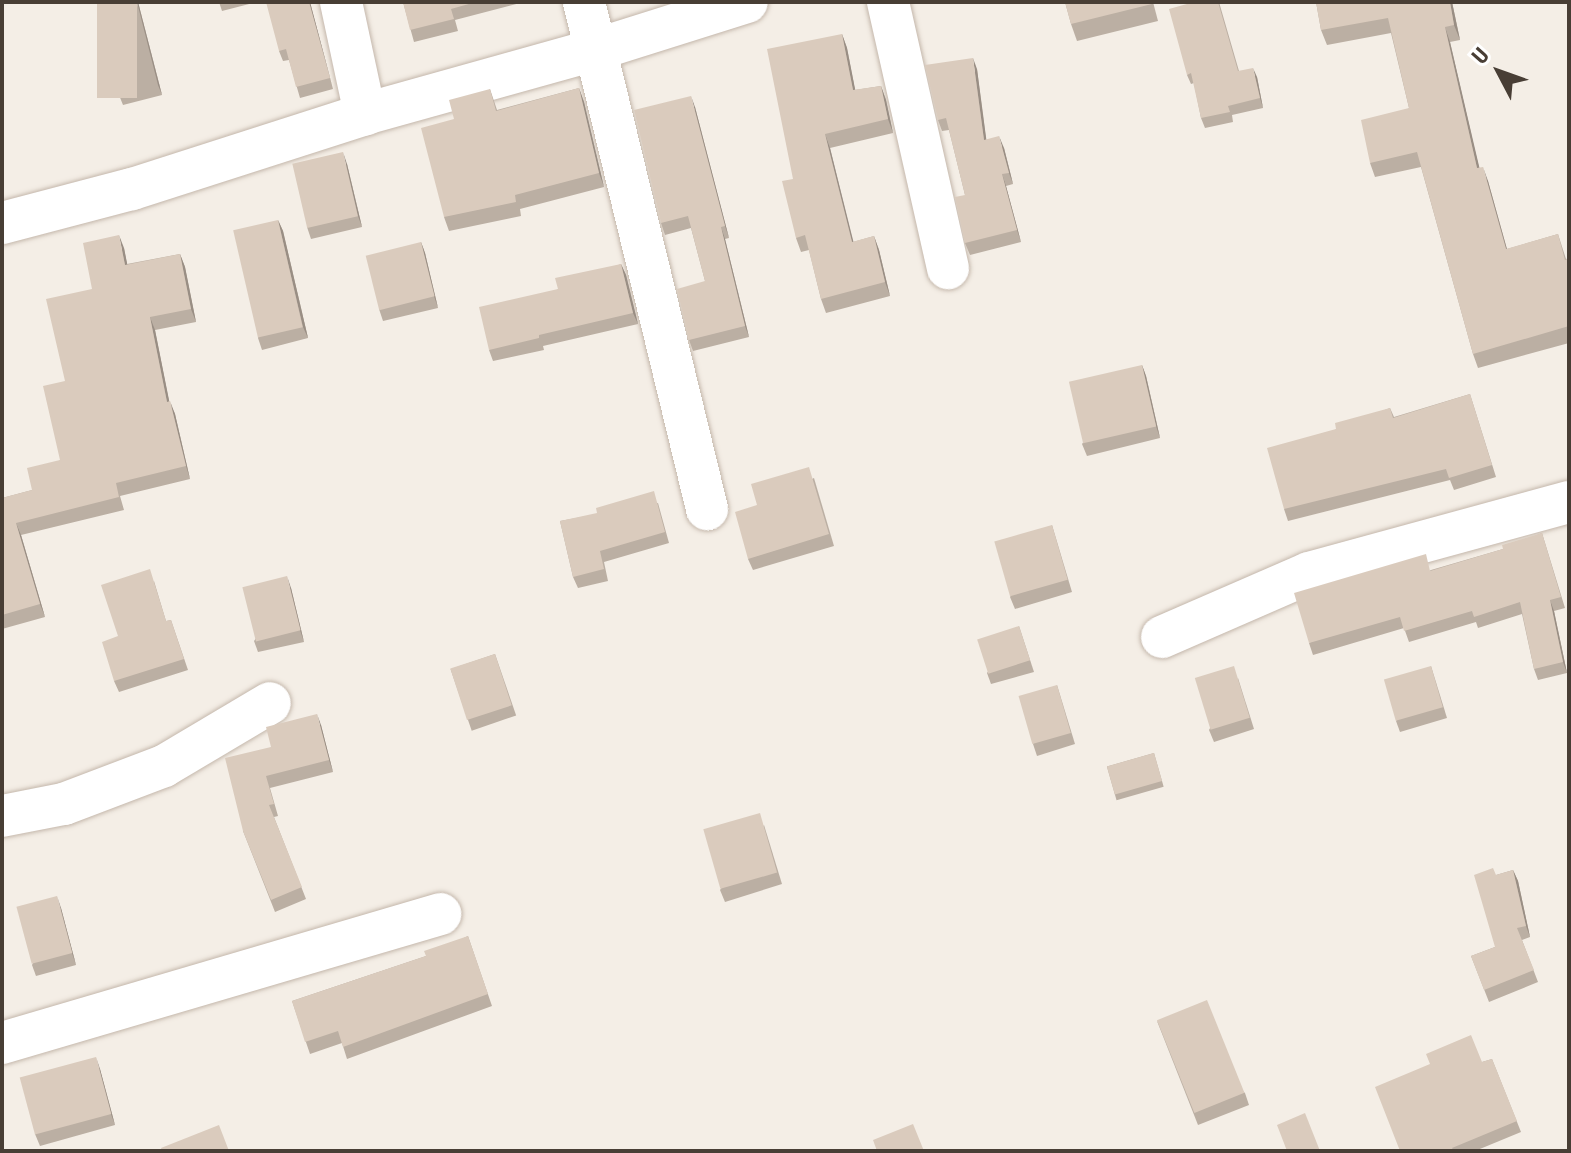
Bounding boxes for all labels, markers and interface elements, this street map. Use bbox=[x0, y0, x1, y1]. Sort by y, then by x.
north arrow bbox=[1459, 32, 1539, 112]
text: U bbox=[1467, 43, 1494, 69]

